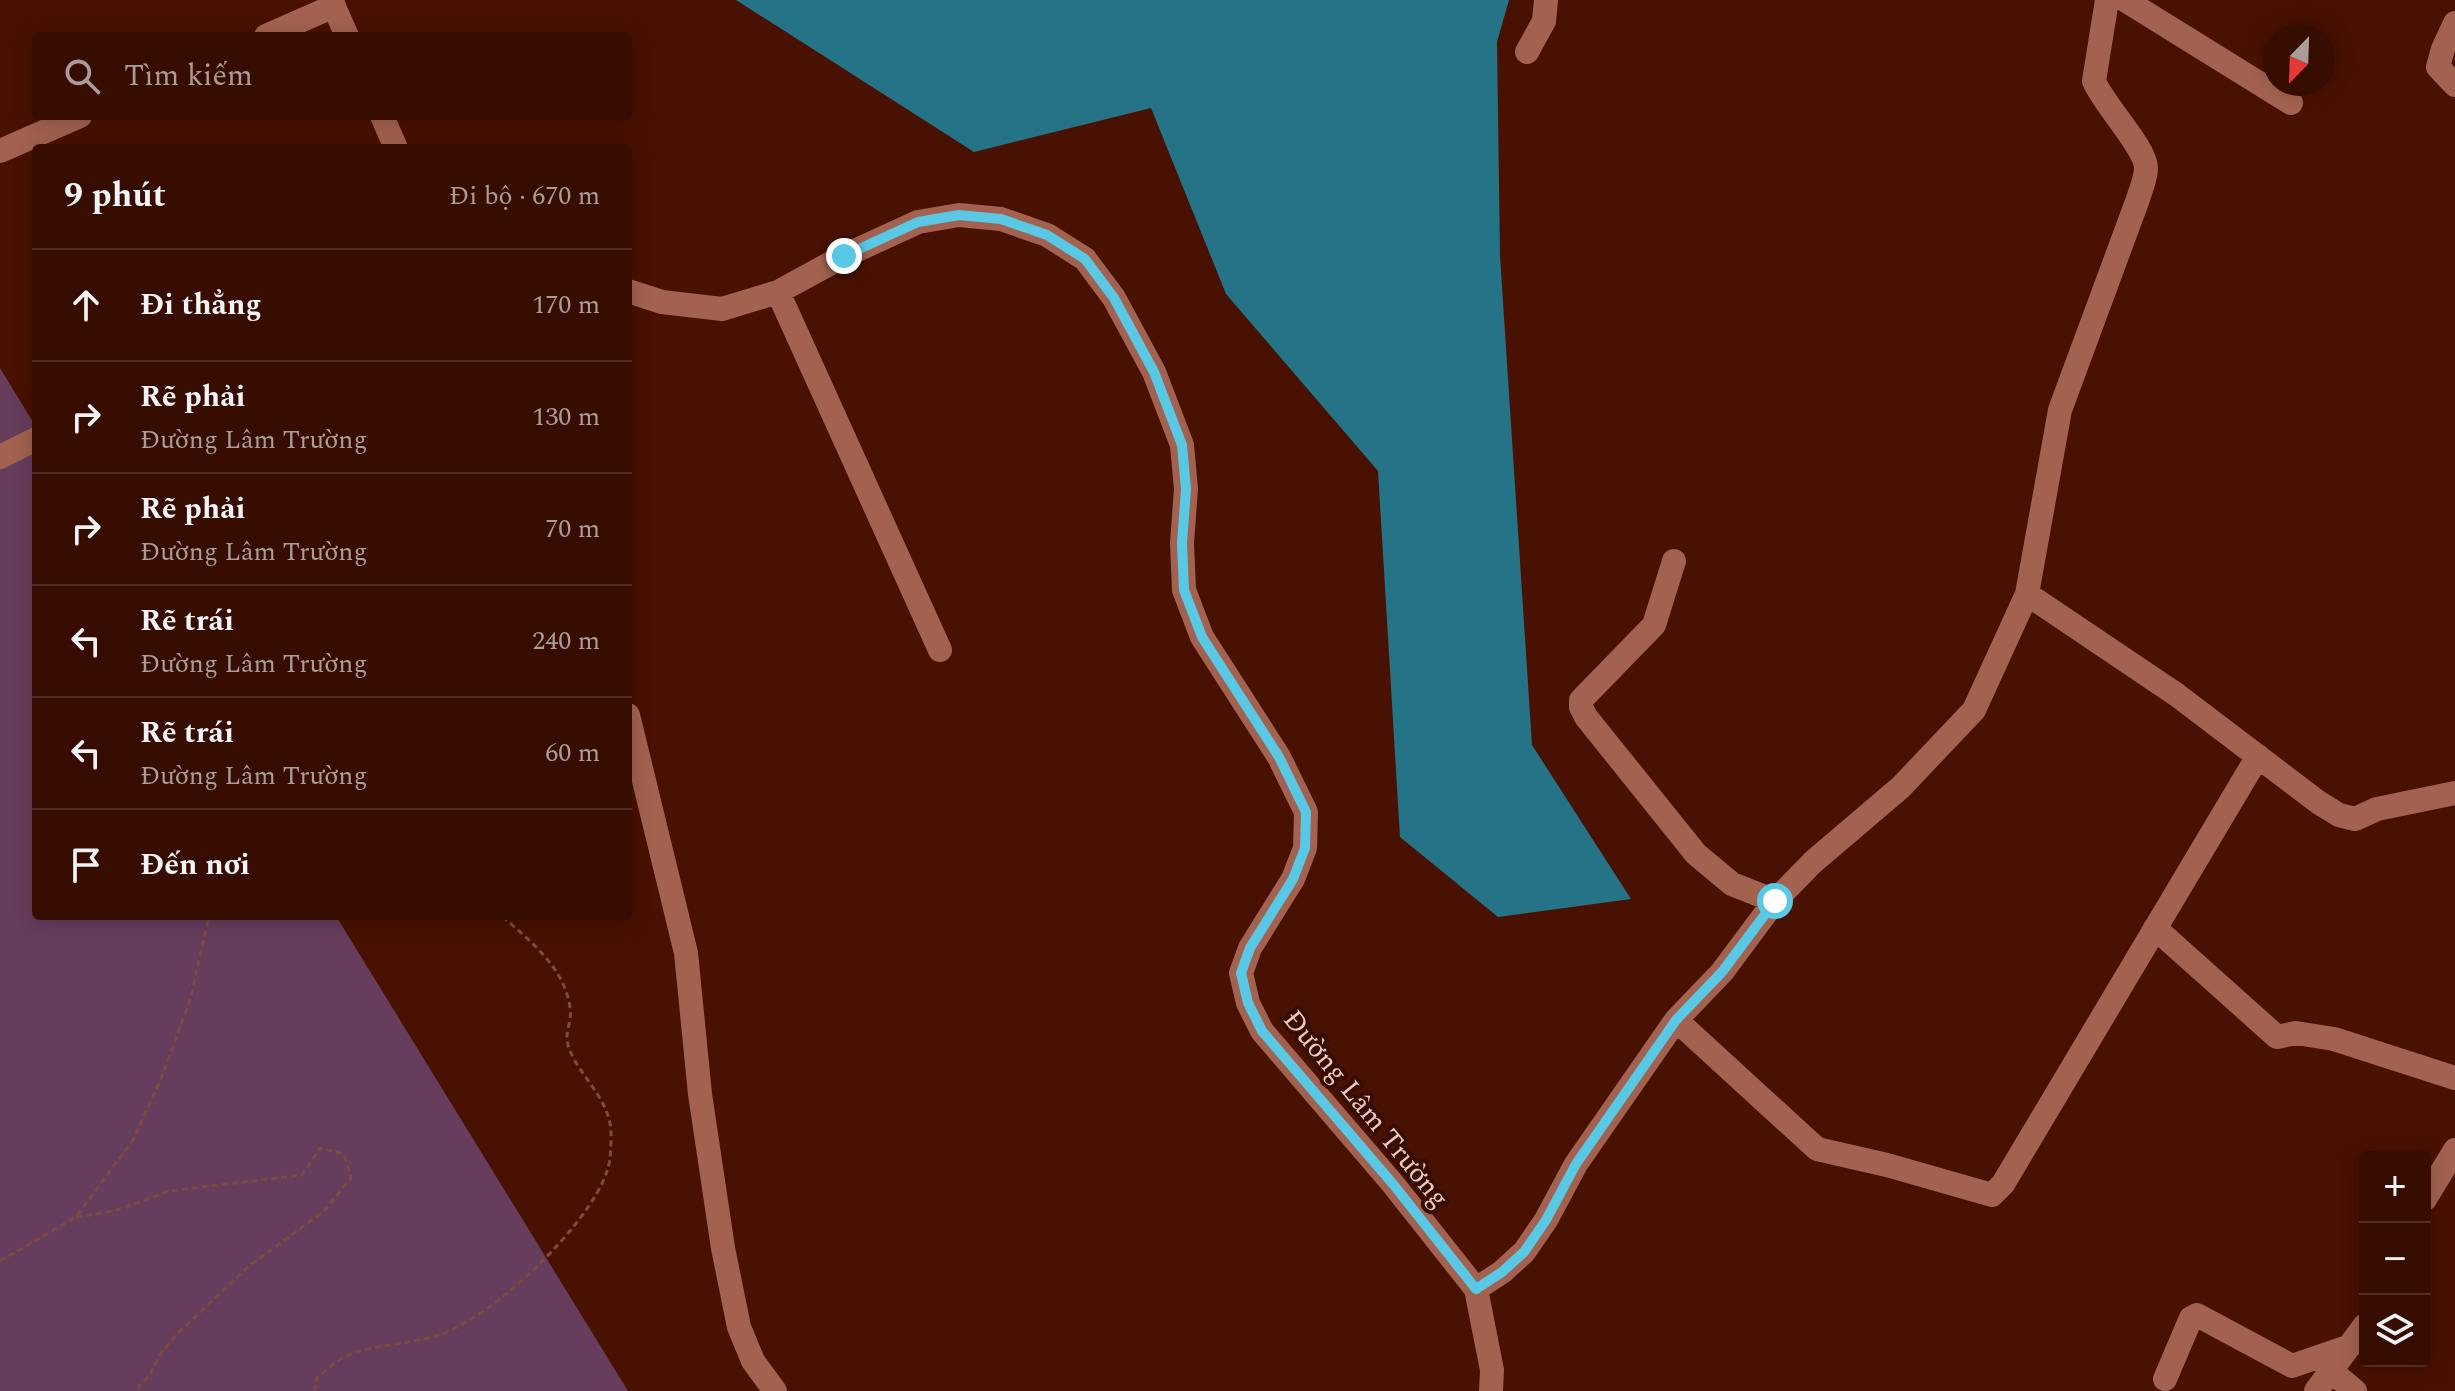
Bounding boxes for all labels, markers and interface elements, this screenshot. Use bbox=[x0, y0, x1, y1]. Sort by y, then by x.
north arrow bbox=[2263, 24, 2335, 96]
search box bbox=[32, 32, 632, 120]
text: Tìm kiếm bbox=[124, 53, 253, 99]
icon: search bbox=[60, 54, 104, 98]
text: 9 phút bbox=[64, 170, 166, 222]
text: Đi bộ · 670 m bbox=[449, 176, 600, 216]
route end bbox=[826, 238, 862, 274]
text: Đi thẳng bbox=[140, 282, 262, 328]
icon: ahead bbox=[64, 283, 108, 327]
text: 170 m bbox=[532, 285, 600, 325]
text: Rẽ phải bbox=[140, 374, 246, 420]
icon: right bbox=[64, 395, 108, 439]
text: 130 m bbox=[532, 397, 600, 437]
text: Đường Lâm Trường bbox=[140, 420, 367, 460]
text: Rẽ phải bbox=[140, 486, 246, 532]
icon: right bbox=[64, 507, 108, 551]
text: 70 m bbox=[545, 509, 600, 549]
text: Đường Lâm Trường bbox=[140, 532, 367, 572]
text: Rẽ trái bbox=[140, 598, 234, 644]
icon: left bbox=[64, 619, 108, 663]
text: 240 m bbox=[532, 621, 600, 661]
text: Đường Lâm Trường bbox=[140, 644, 367, 684]
text: Rẽ trái bbox=[140, 710, 234, 756]
icon: left bbox=[64, 731, 108, 775]
text: 60 m bbox=[545, 733, 600, 773]
text: Đường Lâm Trường bbox=[140, 756, 367, 796]
text: Đến nơi bbox=[140, 842, 250, 888]
icon: arrive bbox=[64, 843, 108, 887]
route start bbox=[1757, 883, 1793, 919]
street label: Đường Lâm Trường bbox=[1272, 1000, 1460, 1218]
map controls bbox=[2359, 1151, 2431, 1367]
button: + bbox=[2359, 1151, 2431, 1223]
button: − bbox=[2359, 1223, 2431, 1295]
button: layers bbox=[2359, 1295, 2431, 1367]

